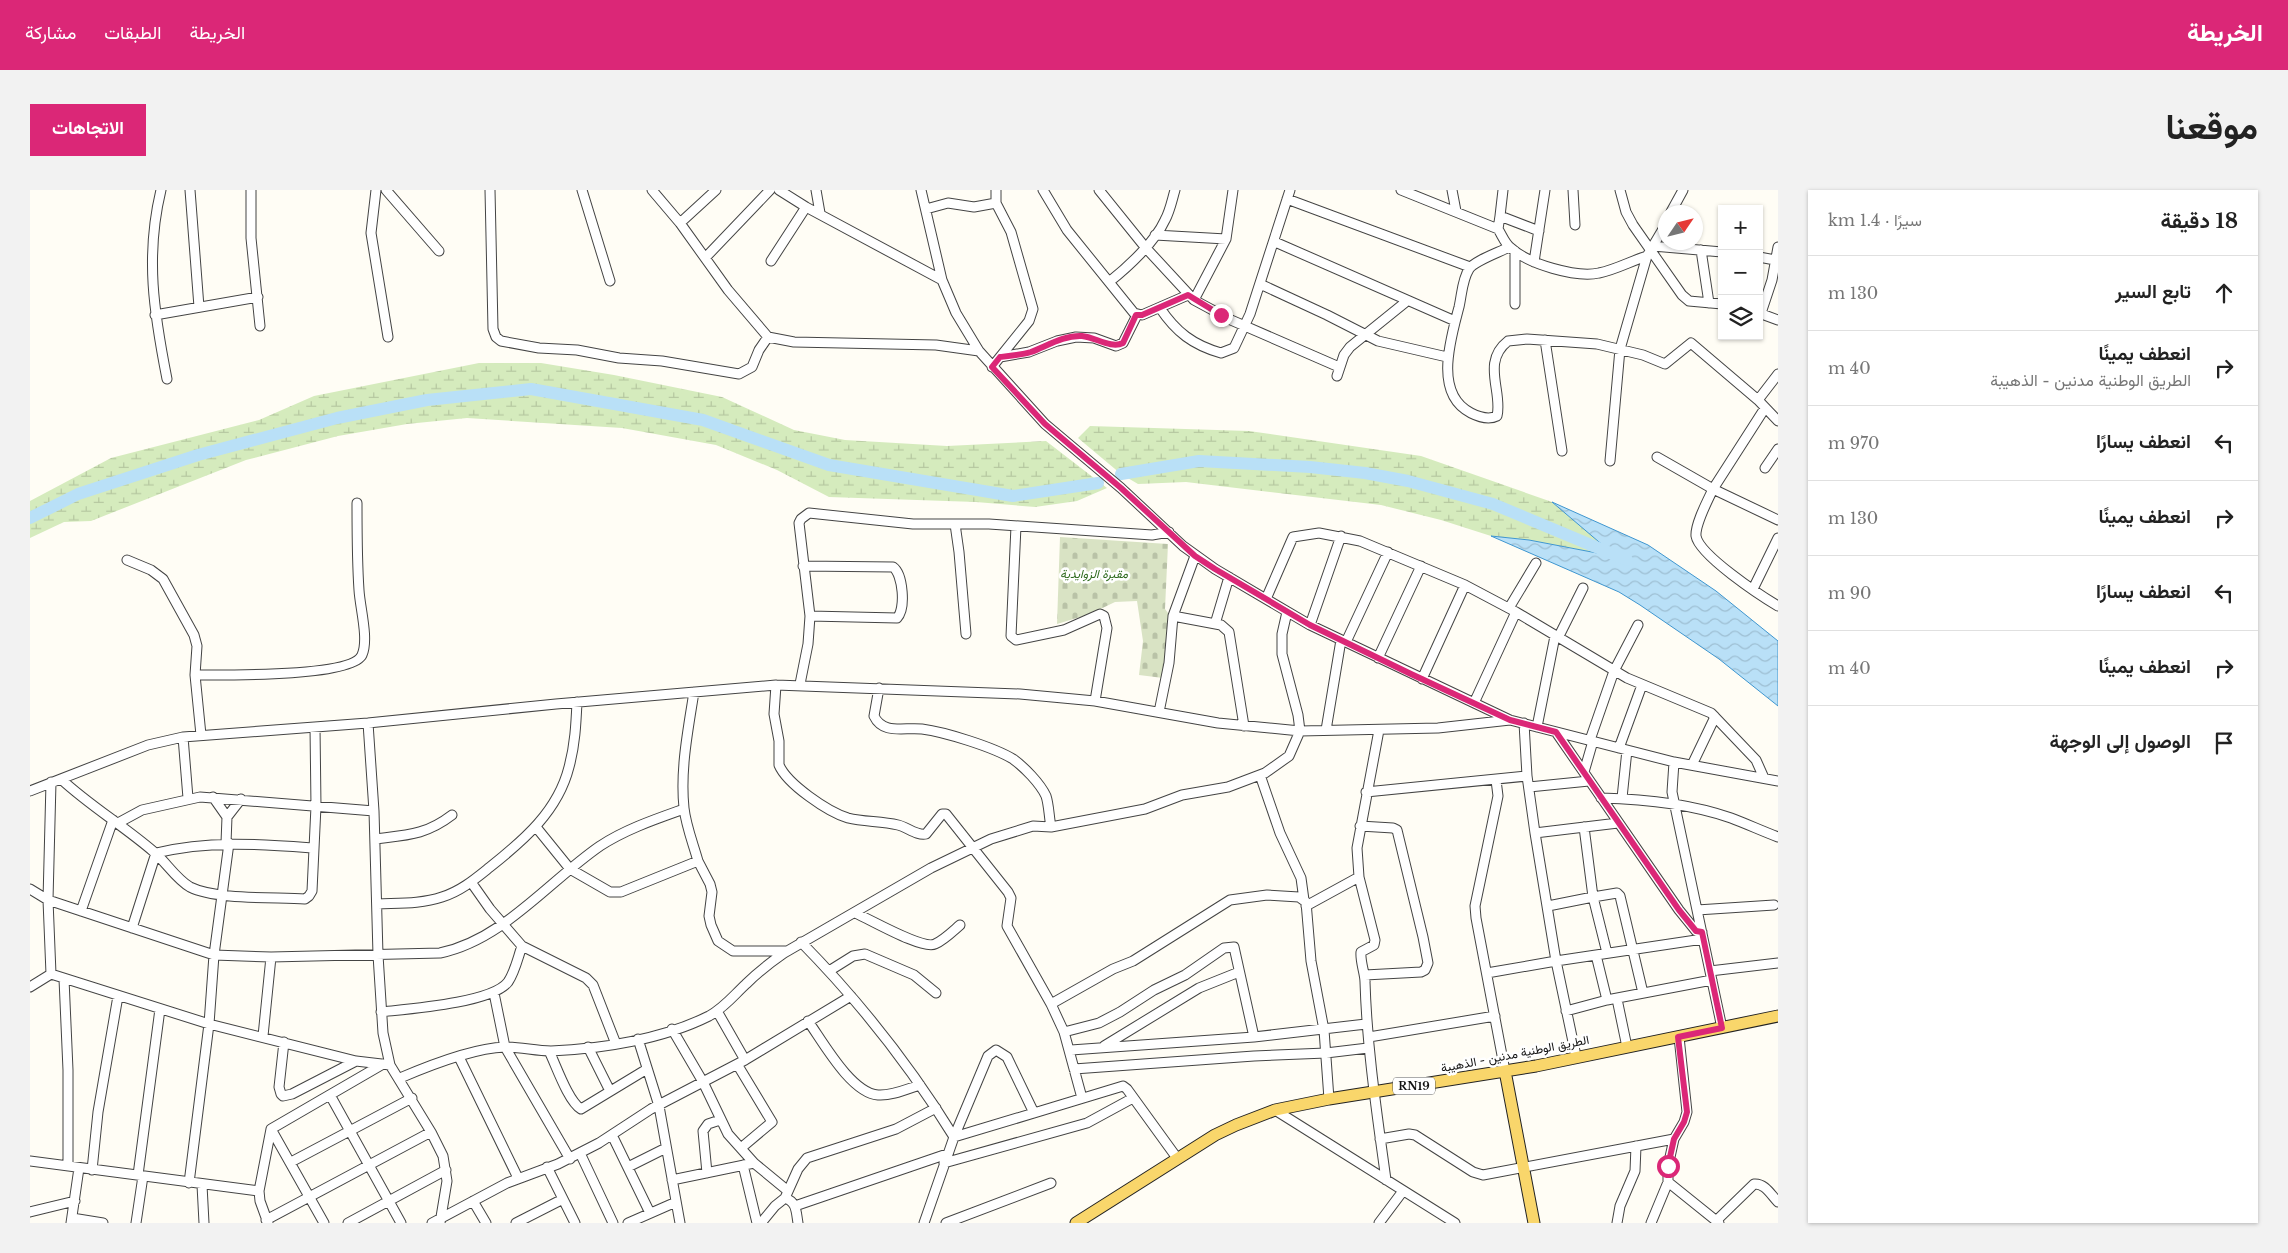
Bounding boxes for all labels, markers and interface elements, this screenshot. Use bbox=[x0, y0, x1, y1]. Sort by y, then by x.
text: الخريطة bbox=[2187, 18, 2263, 47]
text: مشاركة bbox=[25, 22, 76, 44]
text: الطبقات bbox=[104, 22, 161, 44]
text: الخريطة bbox=[189, 22, 245, 44]
button: الاتجاهات bbox=[30, 104, 146, 156]
text: موقعنا bbox=[2165, 105, 2258, 148]
north arrow bbox=[1658, 205, 1703, 250]
map controls bbox=[1718, 205, 1763, 340]
button: + bbox=[1718, 205, 1763, 250]
text: 18 دقيقة bbox=[2160, 208, 2238, 234]
text: سيرًا · 1.4 km bbox=[1828, 210, 1922, 230]
button: − bbox=[1718, 250, 1763, 295]
icon: ahead bbox=[2210, 279, 2238, 307]
text: تابع السير bbox=[2115, 280, 2191, 303]
text: 130 m bbox=[1828, 283, 1878, 303]
button: layers bbox=[1718, 295, 1763, 340]
route end bbox=[1210, 304, 1233, 327]
text: انعطف يمينًا bbox=[2098, 342, 2191, 365]
icon: right bbox=[2210, 354, 2238, 382]
text: 40 m bbox=[1828, 358, 1871, 378]
text: الطريق الوطنية مدنين - الذهيبة bbox=[1990, 370, 2191, 390]
icon: left bbox=[2210, 429, 2238, 457]
text: انعطف يسارًا bbox=[2096, 430, 2191, 453]
text: 970 m bbox=[1828, 433, 1880, 453]
icon: right bbox=[2210, 504, 2238, 532]
text: انعطف يمينًا bbox=[2098, 505, 2191, 528]
text: 130 m bbox=[1828, 508, 1878, 528]
park label: مقبرة الزوايدية bbox=[1060, 566, 1129, 582]
icon: left bbox=[2210, 579, 2238, 607]
text: انعطف يسارًا bbox=[2096, 580, 2191, 603]
text: 90 m bbox=[1828, 583, 1871, 603]
icon: right bbox=[2210, 654, 2238, 682]
text: انعطف يمينًا bbox=[2098, 655, 2191, 678]
text: 40 m bbox=[1828, 658, 1871, 678]
icon: arrive bbox=[2210, 729, 2238, 757]
text: الوصول إلى الوجهة bbox=[2050, 730, 2191, 753]
street label: الطريق الوطنية مدنين - الذهيبة bbox=[1440, 1032, 1590, 1076]
road number: RN19 bbox=[1393, 1078, 1435, 1094]
route start bbox=[1657, 1155, 1680, 1178]

